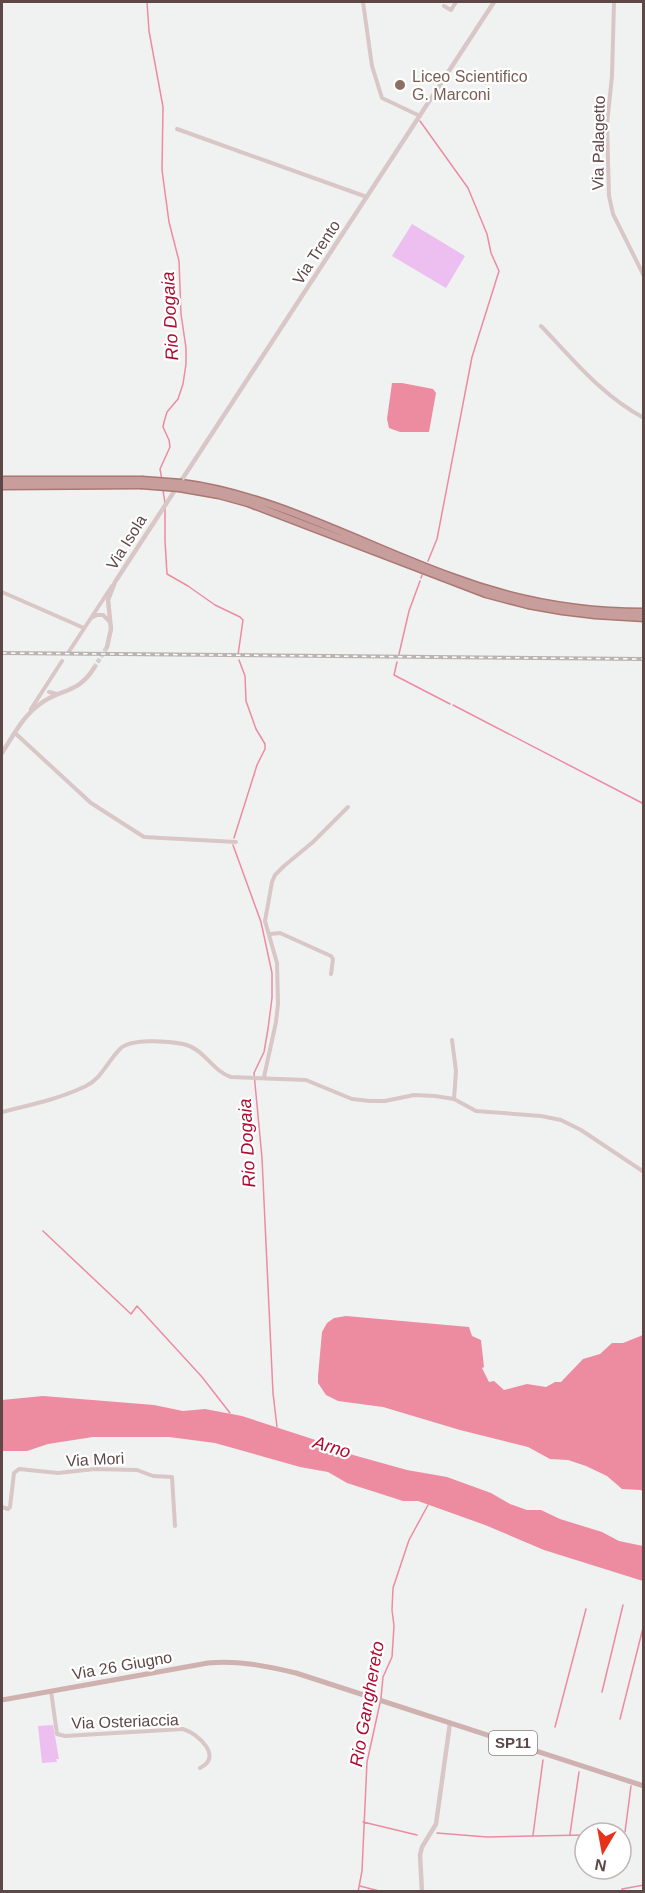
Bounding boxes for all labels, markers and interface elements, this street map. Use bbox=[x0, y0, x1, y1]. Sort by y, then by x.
place label: Liceo Scientifico G. Marconi bbox=[412, 68, 528, 103]
marker: Liceo Scientifico G. Marconi bbox=[393, 78, 407, 92]
street label: Via Palagetto bbox=[589, 95, 608, 191]
street label: Via Trento bbox=[290, 217, 343, 287]
water label: Rio Dogaia bbox=[158, 271, 182, 361]
street label: Via Isola bbox=[103, 512, 150, 573]
water label: Rio Dogaia bbox=[235, 1098, 259, 1188]
water label: Arno bbox=[310, 1432, 353, 1462]
street label: Via Mori bbox=[65, 1449, 125, 1470]
water label: Rio Ganghereto bbox=[346, 1640, 388, 1768]
street label: Via 26 Giugno bbox=[71, 1648, 173, 1683]
street label: Via Osteriaccia bbox=[71, 1711, 179, 1732]
road number: SP11 bbox=[489, 1731, 537, 1755]
north arrow bbox=[573, 1821, 633, 1881]
text: N bbox=[593, 1856, 608, 1875]

